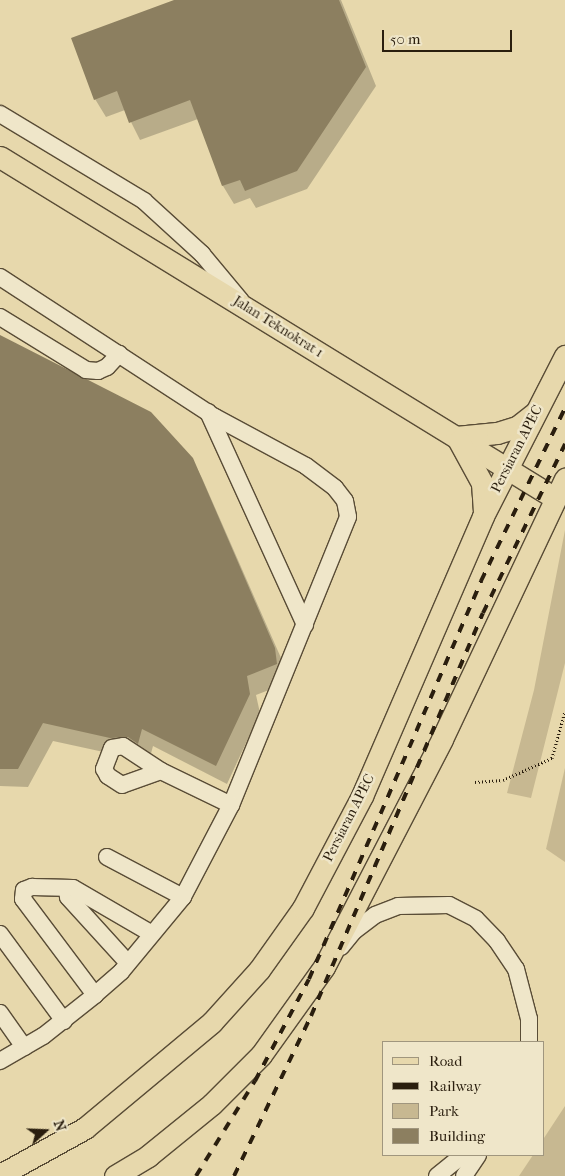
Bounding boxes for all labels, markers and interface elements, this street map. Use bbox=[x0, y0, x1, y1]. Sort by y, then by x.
scale bar bbox=[385, 20, 515, 52]
text: 50 m bbox=[390, 30, 420, 48]
street label: Jalan Teknokrat 1 bbox=[230, 293, 326, 361]
street label: Persiaran APEC bbox=[488, 403, 546, 495]
street label: Persiaran APEC bbox=[320, 772, 378, 864]
legend bbox=[382, 1041, 545, 1156]
text: Road bbox=[429, 1052, 462, 1070]
text: Railway bbox=[429, 1077, 481, 1095]
text: Park bbox=[429, 1102, 459, 1120]
north arrow bbox=[20, 1106, 70, 1156]
text: N bbox=[50, 1118, 69, 1134]
text: Building bbox=[429, 1127, 485, 1145]

